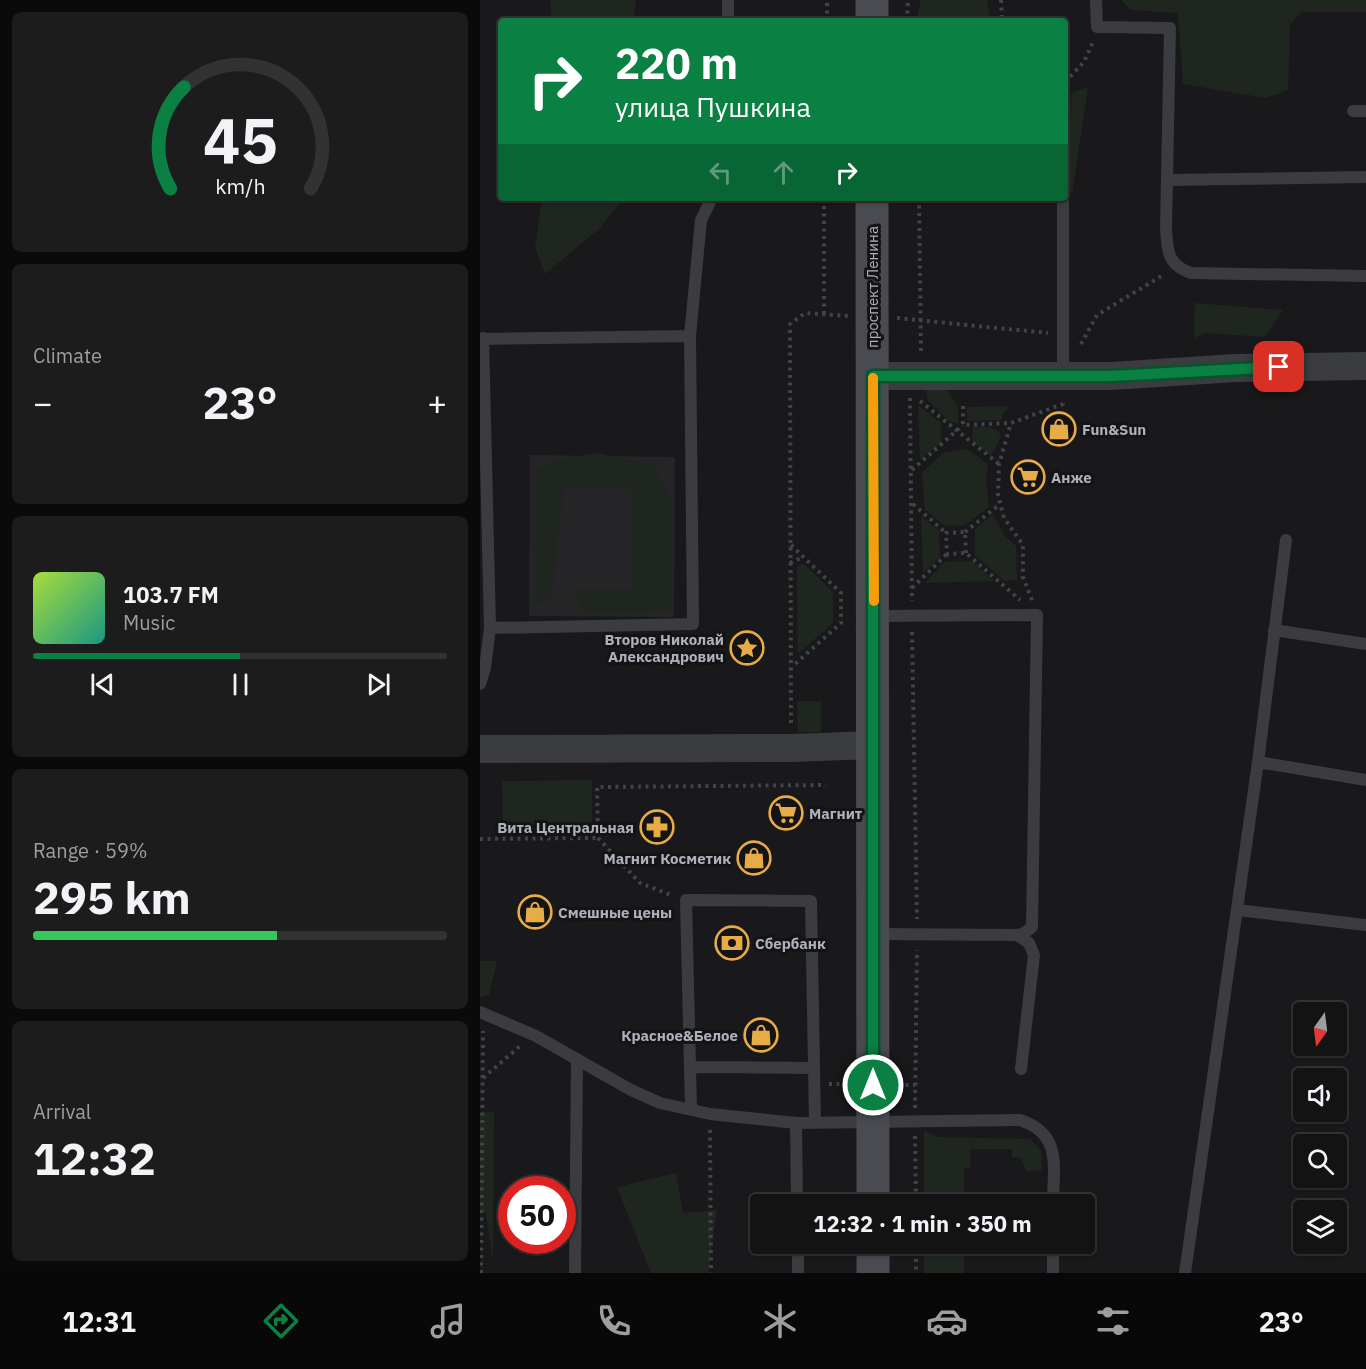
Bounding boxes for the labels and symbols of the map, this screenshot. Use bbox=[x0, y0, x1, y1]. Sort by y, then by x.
street label: проспект Ленина bbox=[863, 226, 882, 348]
pin bbox=[1253, 341, 1304, 392]
shop icon: Fun&Sun bbox=[1041, 411, 1077, 447]
place label: Fun&Sun bbox=[1082, 420, 1146, 439]
supermarket icon: Анже bbox=[1010, 459, 1046, 495]
place label: Анже bbox=[1051, 468, 1092, 487]
place label: Второв Николай Александрович bbox=[605, 630, 724, 666]
place icon: Второв Николай Александрович bbox=[729, 630, 765, 666]
supermarket icon: Магнит bbox=[768, 795, 804, 831]
place label: Магнит bbox=[809, 804, 863, 823]
pharmacy icon: Вита Центральная bbox=[639, 809, 675, 845]
place label: Вита Центральная bbox=[497, 818, 634, 837]
shop icon: Магнит Косметик bbox=[736, 840, 772, 876]
place label: Магнит Косметик bbox=[603, 849, 731, 868]
shop icon: Смешные цены bbox=[517, 894, 553, 930]
place label: Смешные цены bbox=[558, 903, 672, 922]
bank icon: Сбербанк bbox=[714, 925, 750, 961]
place label: Сбербанк bbox=[755, 934, 826, 953]
north arrow bbox=[1293, 1002, 1347, 1056]
shop icon: Красное&Белое bbox=[743, 1017, 779, 1053]
place label: Красное&Белое bbox=[621, 1026, 738, 1045]
position arrow bbox=[841, 1053, 905, 1117]
speed limit sign: 50 bbox=[498, 1176, 576, 1254]

